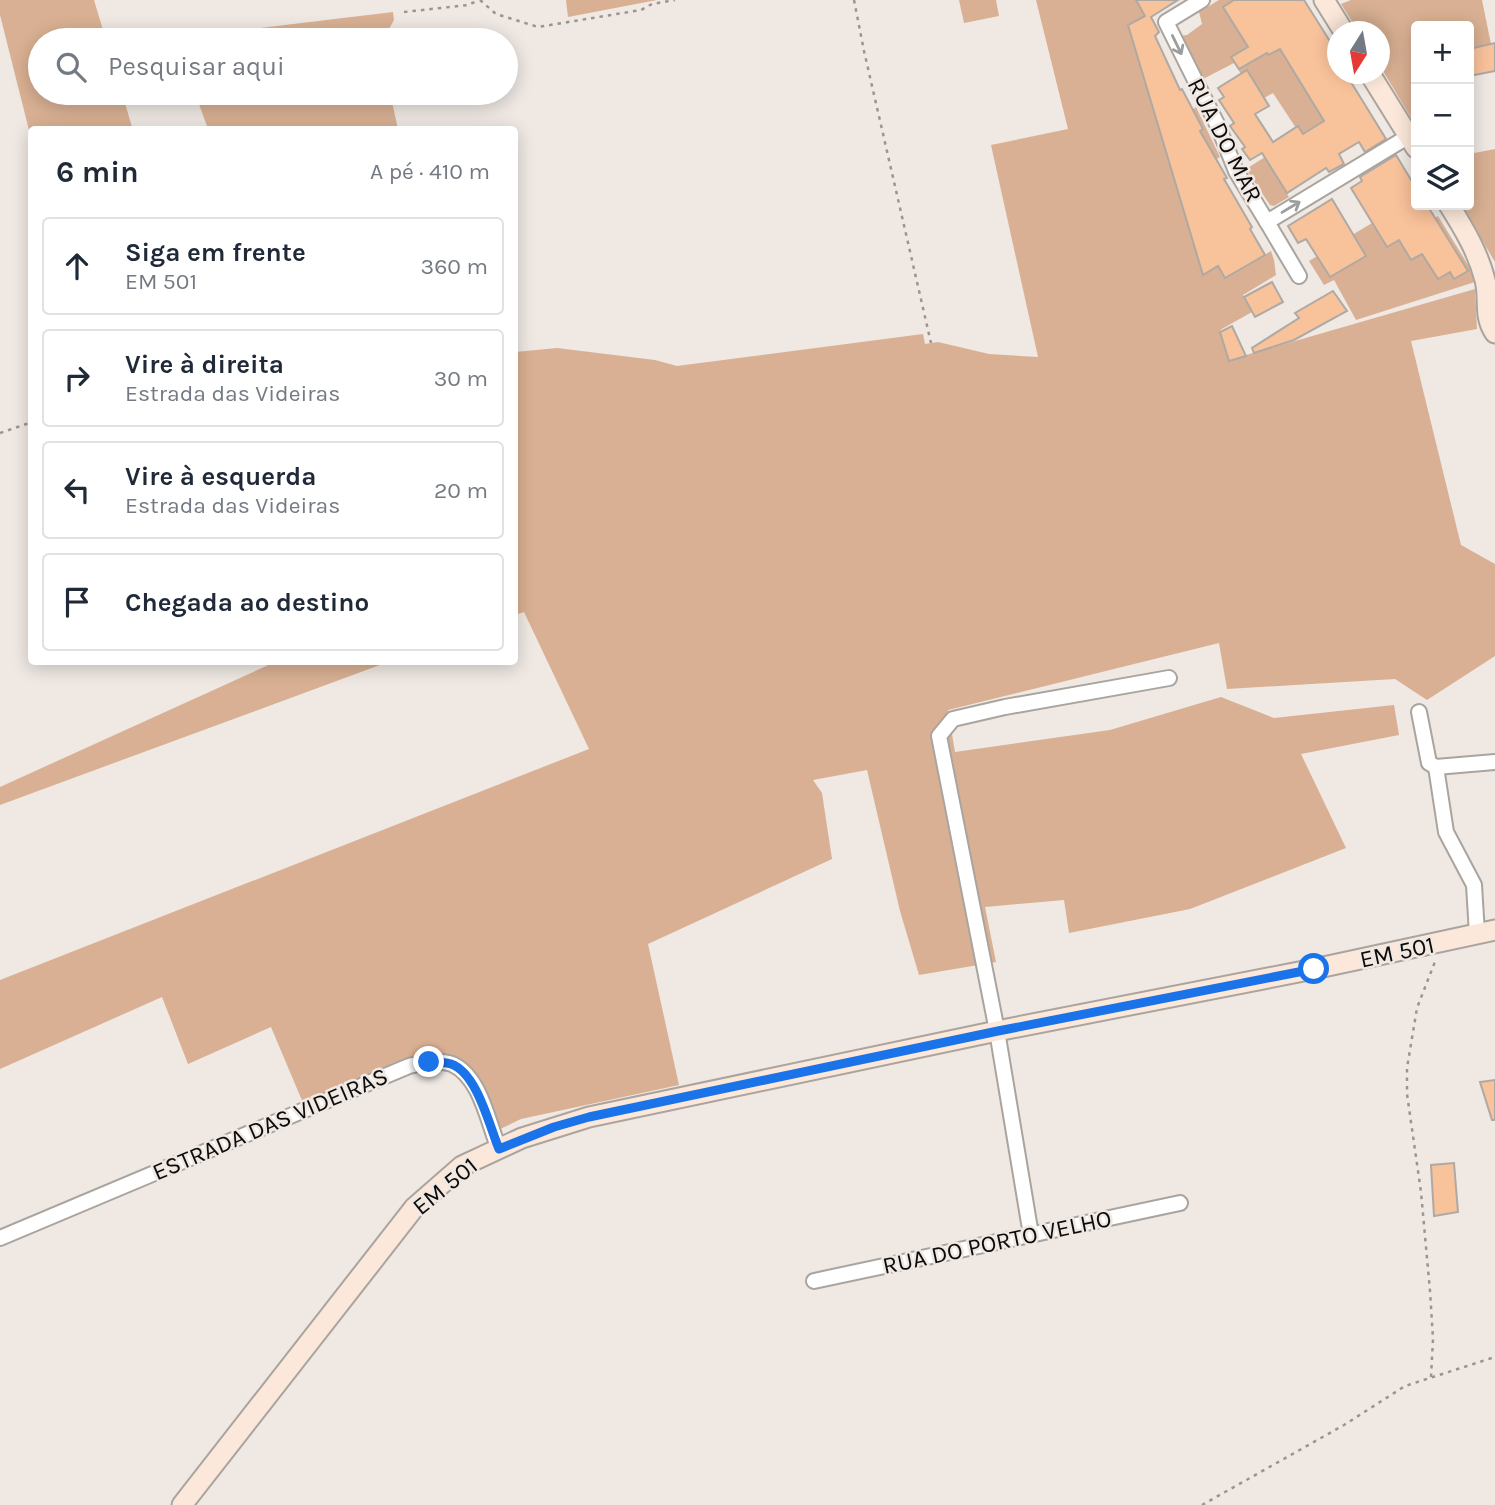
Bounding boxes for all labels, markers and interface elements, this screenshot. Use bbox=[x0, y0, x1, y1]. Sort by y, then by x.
north arrow bbox=[1327, 21, 1390, 84]
map controls bbox=[1411, 21, 1474, 210]
button: + bbox=[1411, 21, 1474, 84]
search box bbox=[28, 28, 518, 105]
one-way arrow bbox=[1171, 34, 1185, 55]
icon: search bbox=[52, 48, 90, 86]
text: Pesquisar aqui bbox=[108, 51, 285, 82]
street label: RUA DO MAR bbox=[1182, 73, 1268, 207]
button: − bbox=[1411, 84, 1474, 147]
button: layers bbox=[1411, 147, 1474, 210]
text: 6 min bbox=[56, 154, 139, 190]
text: A pé · 410 m bbox=[370, 158, 490, 185]
one-way arrow bbox=[1281, 200, 1301, 214]
text: Siga em frente bbox=[125, 237, 306, 268]
icon: ahead bbox=[58, 247, 96, 285]
text: 360 m bbox=[421, 253, 488, 280]
text: EM 501 bbox=[125, 268, 197, 295]
text: Vire à direita bbox=[125, 349, 284, 380]
icon: right bbox=[58, 359, 96, 397]
text: 30 m bbox=[434, 365, 488, 392]
text: Estrada das Videiras bbox=[125, 380, 340, 407]
text: Vire à esquerda bbox=[125, 461, 316, 492]
icon: left bbox=[58, 471, 96, 509]
text: 20 m bbox=[434, 477, 488, 504]
text: Estrada das Videiras bbox=[125, 492, 340, 519]
icon: arrive bbox=[58, 583, 96, 621]
text: Chegada ao destino bbox=[125, 587, 369, 618]
street label: EM 501 bbox=[1357, 930, 1437, 974]
route start bbox=[1298, 953, 1329, 984]
route end bbox=[413, 1046, 444, 1077]
street label: ESTRADA DAS VIDEIRAS bbox=[148, 1062, 392, 1186]
street label: EM 501 bbox=[407, 1151, 483, 1221]
street label: RUA DO PORTO VELHO bbox=[880, 1204, 1114, 1280]

